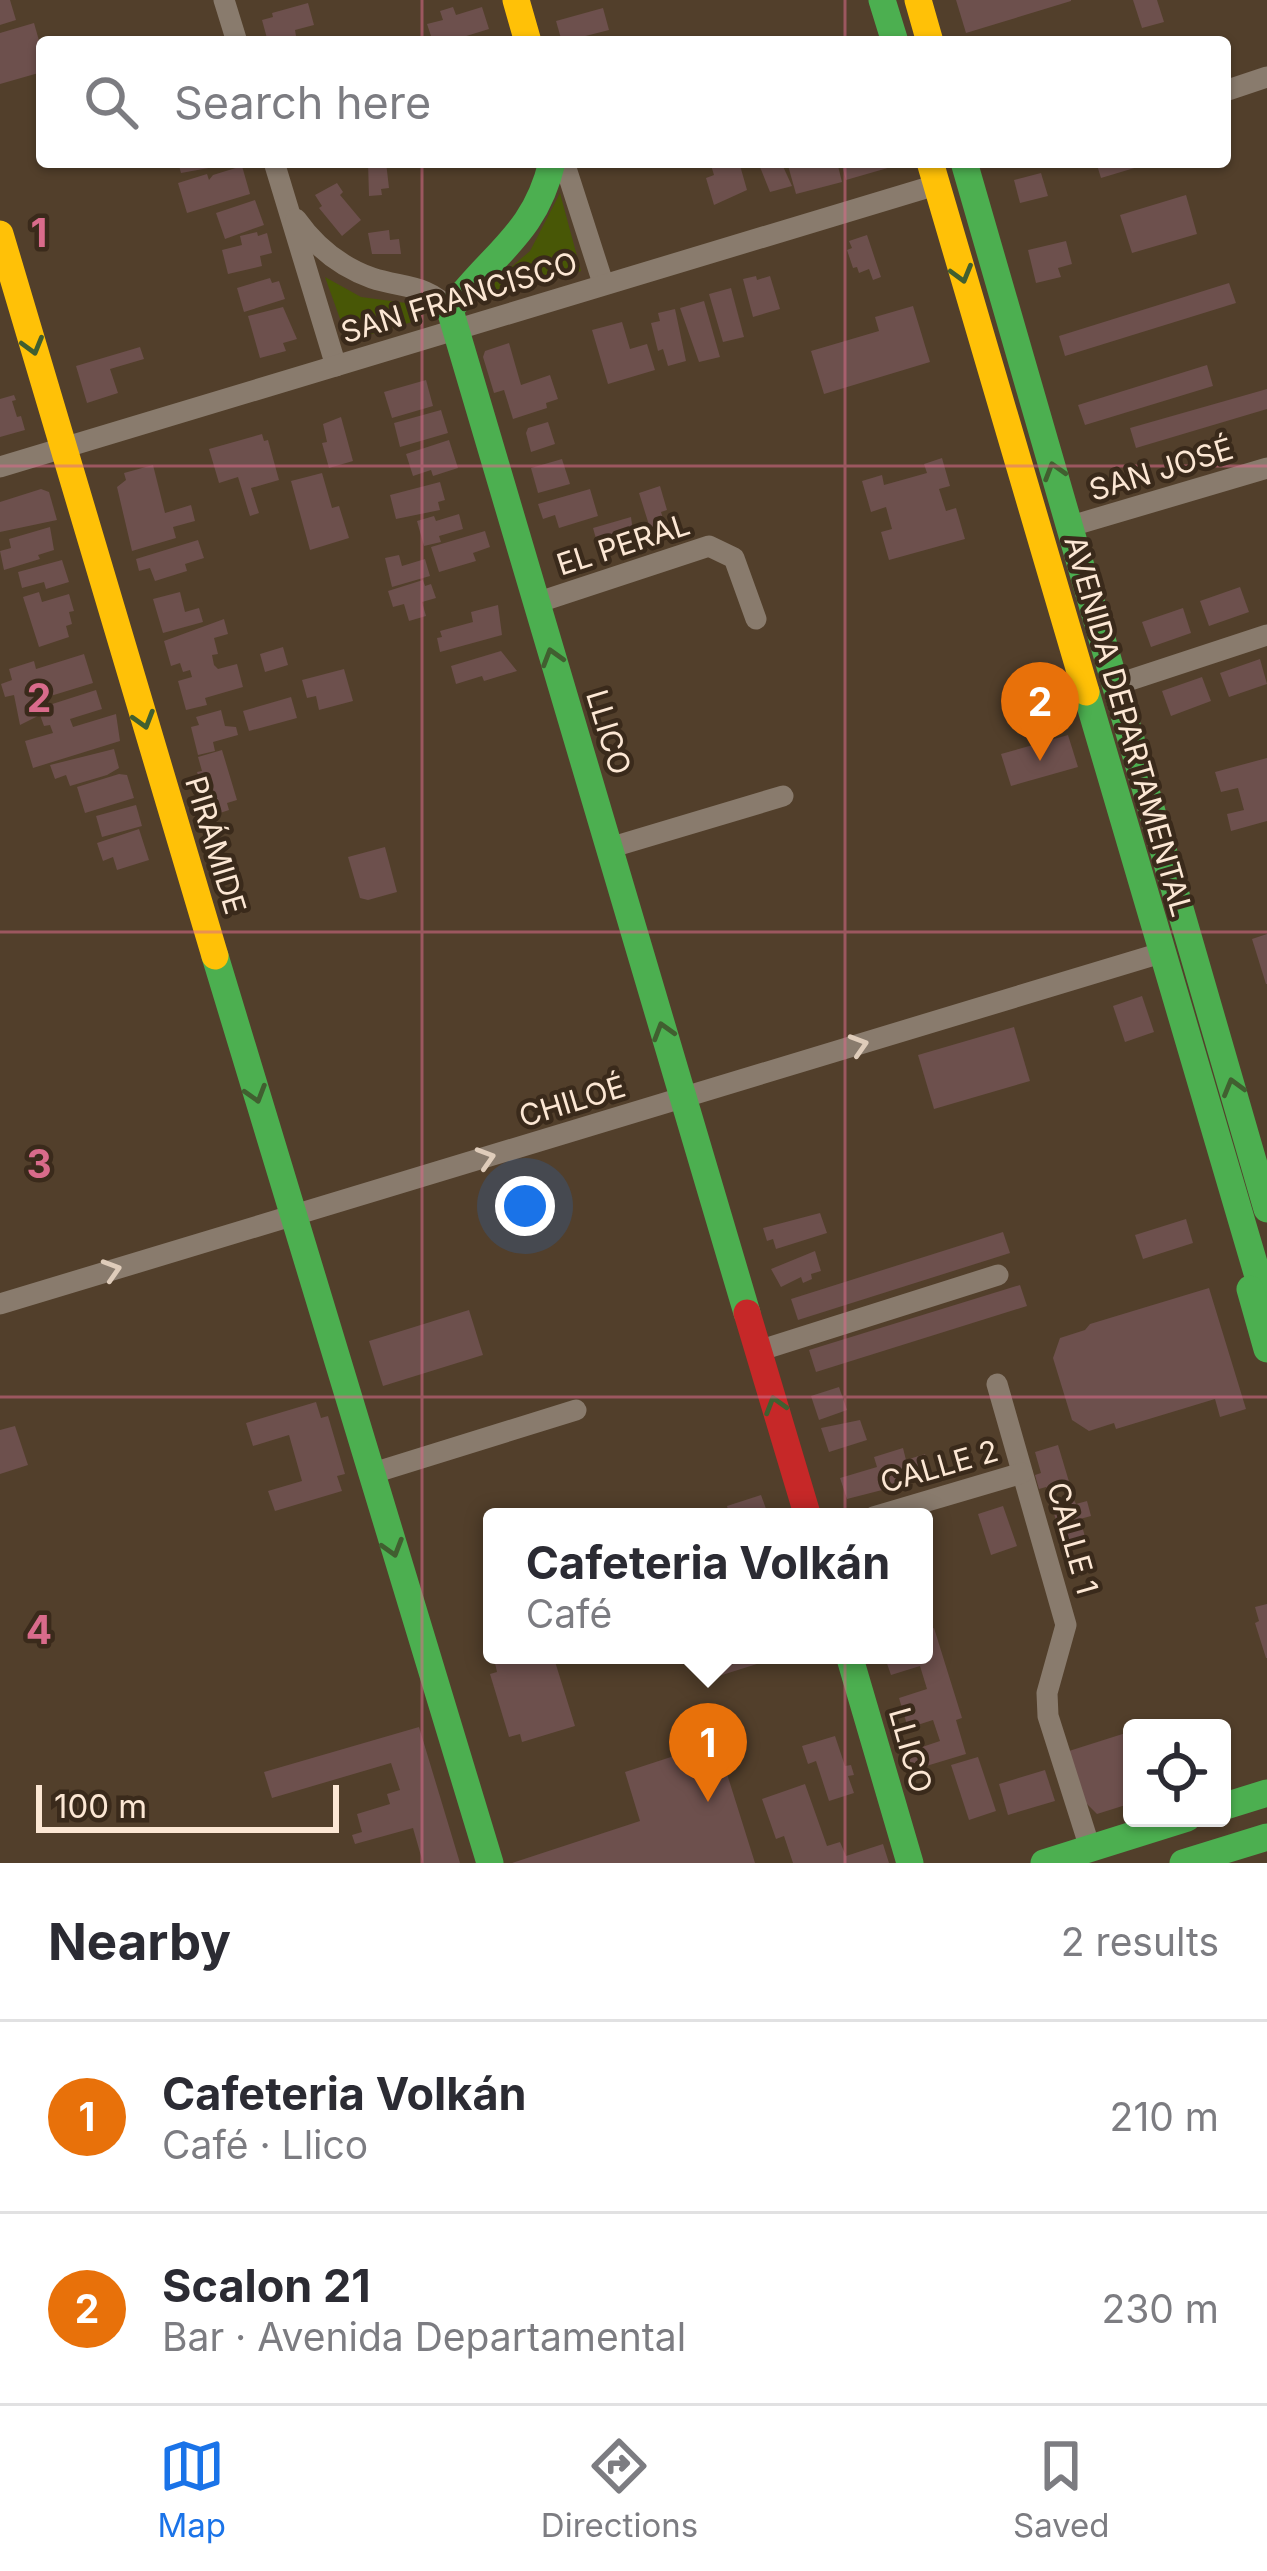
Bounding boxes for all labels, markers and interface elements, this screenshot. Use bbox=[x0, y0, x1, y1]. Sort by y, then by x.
search box bbox=[36, 36, 1231, 168]
icon: search bbox=[78, 69, 144, 135]
text: Search here bbox=[174, 75, 431, 130]
text: 1 bbox=[31, 209, 47, 256]
street label: SAN FRANCISCO bbox=[336, 244, 582, 350]
one-way arrow bbox=[948, 264, 973, 284]
one-way arrow bbox=[19, 335, 44, 356]
street label: SAN JOSÉ bbox=[1085, 430, 1237, 508]
one-way arrow bbox=[1043, 461, 1068, 482]
street label: EL PERAL bbox=[552, 506, 694, 582]
street label: AVENIDA DEPARTAMENTAL bbox=[1057, 532, 1201, 920]
one-way arrow bbox=[541, 647, 566, 668]
pin: 2 bbox=[1001, 662, 1079, 761]
text: 2 bbox=[27, 674, 51, 721]
street label: LLICO bbox=[579, 685, 639, 779]
one-way arrow bbox=[130, 709, 155, 730]
street label: PIRÁMIDE bbox=[178, 772, 254, 918]
one-way arrow bbox=[652, 1021, 677, 1042]
one-way arrow bbox=[848, 1034, 869, 1059]
street label: CHILOÉ bbox=[514, 1068, 630, 1134]
one-way arrow bbox=[1222, 1078, 1247, 1099]
one-way arrow bbox=[242, 1083, 267, 1104]
text: 3 bbox=[26, 1140, 52, 1187]
one-way arrow bbox=[475, 1148, 496, 1173]
your location bbox=[495, 1176, 555, 1236]
one-way arrow bbox=[101, 1259, 122, 1284]
one-way arrow bbox=[764, 1395, 789, 1416]
street label: CALLE 2 bbox=[876, 1432, 1002, 1500]
street label: CALLE 1 bbox=[1040, 1478, 1106, 1598]
popup bbox=[483, 1508, 933, 1664]
text: Cafeteria Volkán bbox=[526, 1535, 890, 1590]
one-way arrow bbox=[378, 1537, 403, 1558]
text: Café bbox=[526, 1590, 612, 1637]
text: 4 bbox=[26, 1606, 52, 1653]
pin: 1 bbox=[669, 1703, 747, 1802]
street label: LLICO bbox=[882, 1703, 940, 1797]
map controls bbox=[1123, 1719, 1231, 1827]
button: locate bbox=[1123, 1719, 1231, 1827]
scale bar bbox=[36, 1779, 339, 1832]
text: 100 m bbox=[54, 1786, 147, 1826]
text: Nearby bbox=[48, 1911, 231, 1972]
text: 2 results bbox=[1061, 1918, 1219, 1965]
text: Cafeteria Volkán bbox=[162, 2066, 527, 2121]
text: 1 bbox=[79, 2093, 95, 2140]
text: 210 m bbox=[1110, 2093, 1219, 2140]
text: Café · Llico bbox=[162, 2121, 368, 2168]
text: Scalon 21 bbox=[162, 2258, 371, 2313]
text: 2 bbox=[75, 2285, 99, 2332]
text: 230 m bbox=[1101, 2285, 1219, 2332]
text: Bar · Avenida Departamental bbox=[162, 2313, 686, 2360]
tab: Map bbox=[157, 2433, 226, 2545]
tab: Directions bbox=[541, 2433, 698, 2545]
tab: Saved bbox=[1013, 2433, 1110, 2545]

